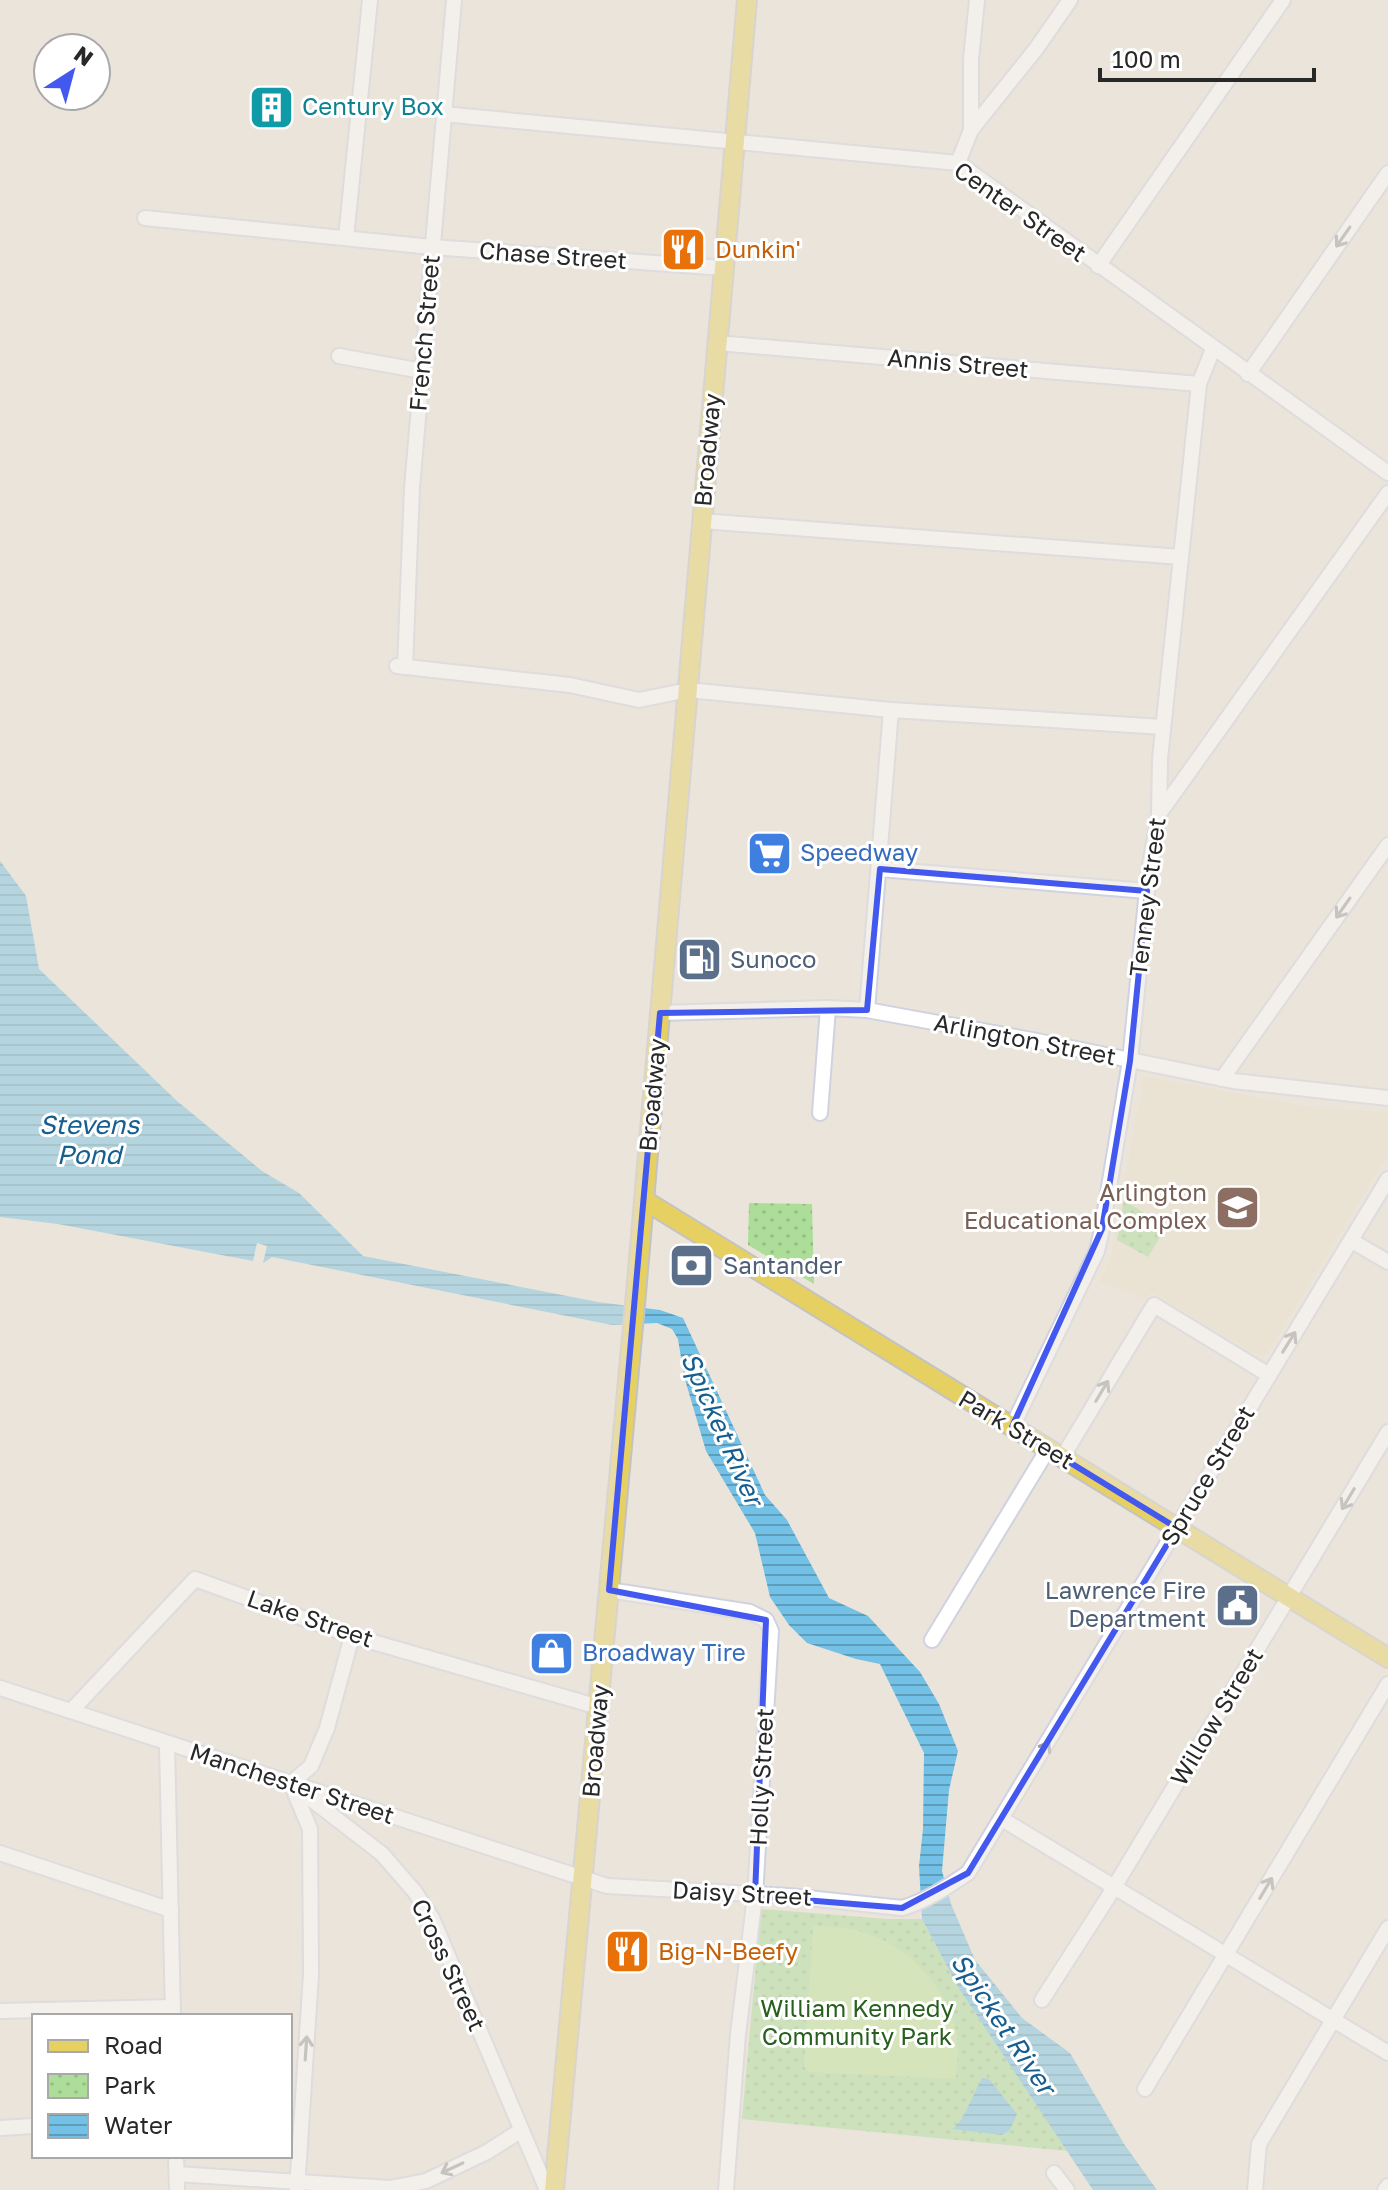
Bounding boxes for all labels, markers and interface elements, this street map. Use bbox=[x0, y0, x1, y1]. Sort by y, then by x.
north arrow bbox=[32, 32, 112, 112]
scale bar bbox=[1100, 32, 1314, 82]
text: N bbox=[69, 40, 99, 71]
text: 100 m bbox=[1112, 44, 1181, 73]
building icon: Century Box bbox=[247, 83, 295, 131]
place label: Century Box bbox=[302, 91, 444, 120]
street label: Center Street bbox=[949, 155, 1093, 267]
one-way arrow bbox=[1335, 225, 1351, 247]
restaurant icon: Dunkin' bbox=[660, 226, 708, 274]
place label: Dunkin' bbox=[715, 234, 801, 263]
street label: Chase Street bbox=[478, 235, 628, 274]
street label: French Street bbox=[402, 253, 445, 412]
street label: Annis Street bbox=[886, 342, 1030, 383]
street label: Broadway bbox=[687, 392, 726, 508]
street label: Tenney Street bbox=[1122, 816, 1171, 978]
supermarket icon: Speedway bbox=[745, 829, 793, 877]
place label: Speedway bbox=[800, 837, 918, 866]
one-way arrow bbox=[1335, 897, 1351, 919]
fuel station icon: Sunoco bbox=[675, 936, 723, 984]
place label: Sunoco bbox=[730, 944, 817, 973]
street label: Arlington Street bbox=[932, 1007, 1119, 1070]
street label: Broadway bbox=[632, 1037, 671, 1153]
water label: Stevens Pond bbox=[39, 1109, 140, 1170]
place label: Arlington Educational Complex bbox=[964, 1177, 1207, 1234]
school or university icon: Arlington Educational Complex bbox=[1214, 1183, 1262, 1231]
bank icon: Santander bbox=[668, 1242, 716, 1290]
place label: Santander bbox=[723, 1250, 842, 1279]
one-way arrow bbox=[1281, 1331, 1298, 1353]
water label: Spicket River bbox=[675, 1348, 772, 1513]
one-way arrow bbox=[1095, 1380, 1111, 1403]
street label: Park Street bbox=[954, 1383, 1080, 1474]
street label: Spruce Street bbox=[1154, 1400, 1260, 1550]
one-way arrow bbox=[1340, 1487, 1356, 1510]
place label: Lawrence Fire Department bbox=[1045, 1575, 1206, 1632]
public building icon: Lawrence Fire Department bbox=[1213, 1581, 1261, 1629]
street label: Lake Street bbox=[244, 1582, 377, 1653]
shop icon: Broadway Tire bbox=[527, 1629, 575, 1677]
place label: Broadway Tire bbox=[582, 1637, 746, 1666]
street label: Willow Street bbox=[1163, 1642, 1268, 1790]
street label: Broadway bbox=[575, 1683, 614, 1799]
street label: Holly Street bbox=[742, 1707, 779, 1847]
street label: Manchester Street bbox=[187, 1736, 398, 1829]
one-way arrow bbox=[1035, 1741, 1051, 1764]
street label: Daisy Street bbox=[671, 1874, 813, 1911]
one-way arrow bbox=[1258, 1877, 1274, 1900]
street label: Cross Street bbox=[406, 1894, 493, 2035]
restaurant icon: Big-N-Beefy bbox=[603, 1928, 651, 1976]
place label: Big-N-Beefy bbox=[658, 1936, 798, 1965]
water label: Spicket River bbox=[945, 1947, 1064, 2103]
park label: William Kennedy Community Park bbox=[760, 1993, 954, 2050]
legend bbox=[32, 2014, 292, 2158]
text: Road bbox=[104, 2030, 163, 2059]
one-way arrow bbox=[299, 2035, 314, 2062]
text: Park bbox=[104, 2070, 156, 2099]
text: Water bbox=[104, 2110, 172, 2139]
one-way arrow bbox=[440, 2161, 464, 2176]

